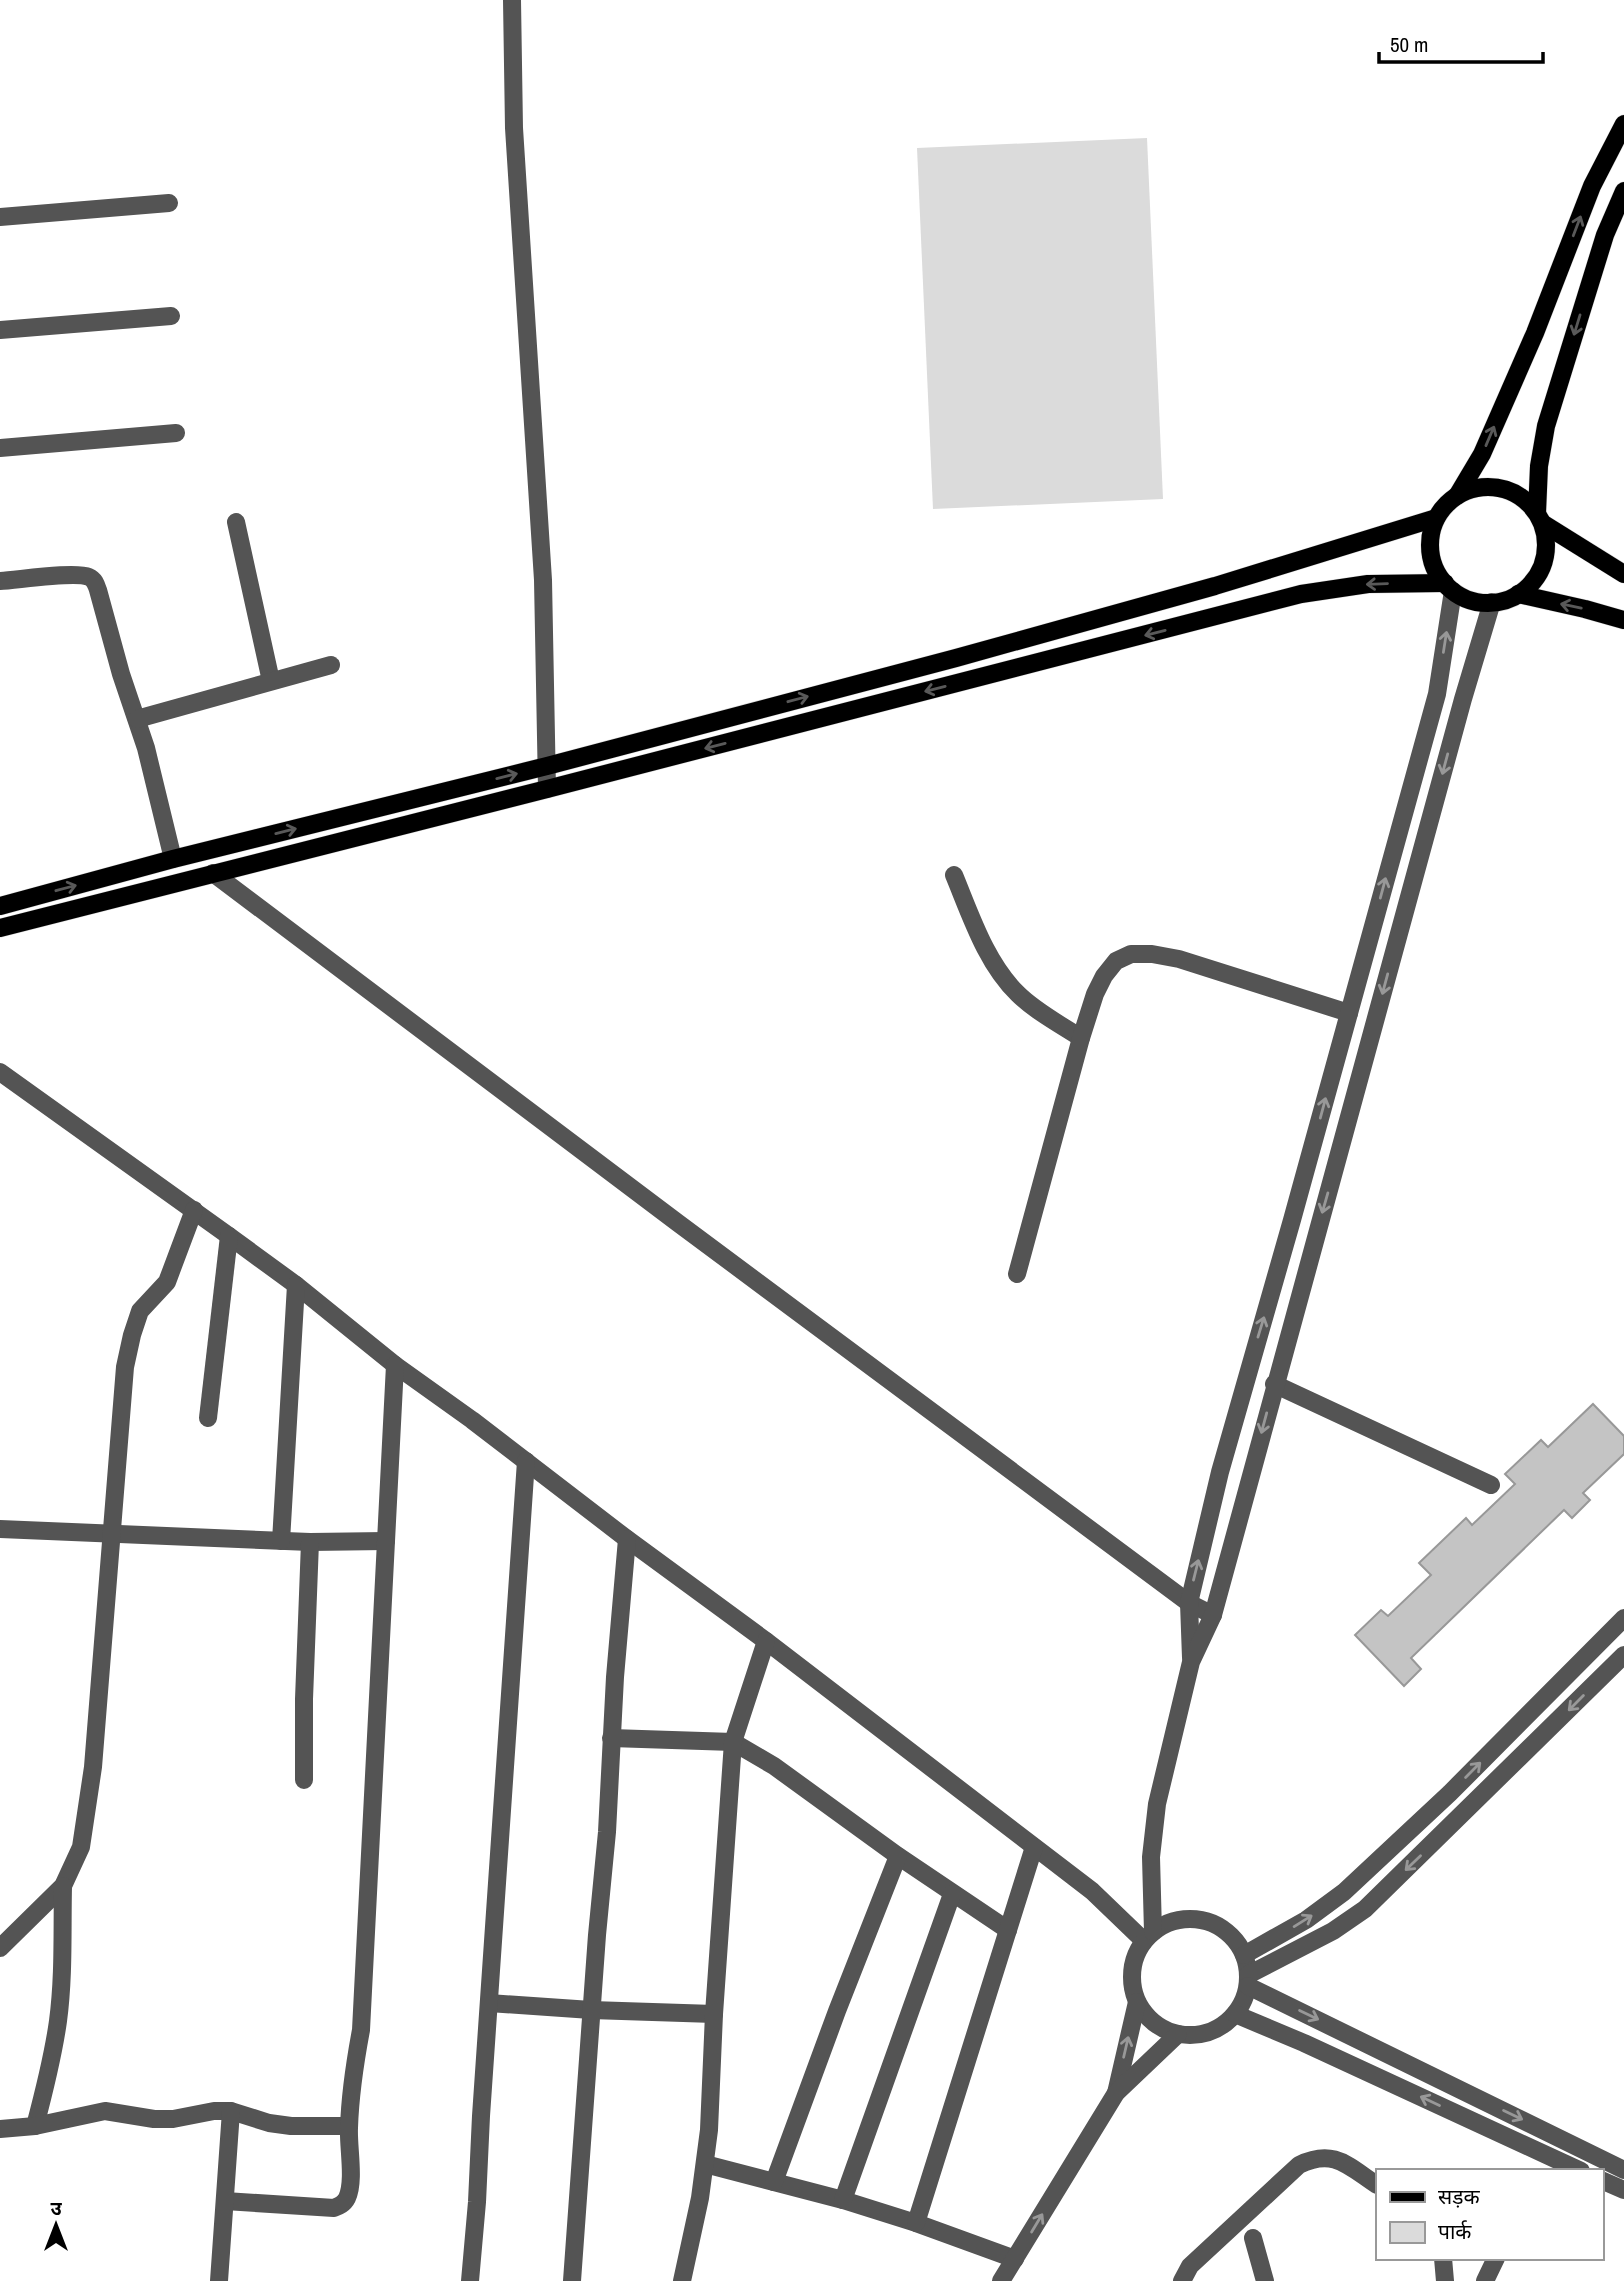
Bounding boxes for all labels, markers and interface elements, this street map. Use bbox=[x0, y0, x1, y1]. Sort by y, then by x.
scale bar bbox=[1379, 21, 1544, 65]
text: 50 m bbox=[1390, 30, 1428, 59]
one-way arrow bbox=[1571, 215, 1584, 237]
one-way arrow bbox=[1570, 313, 1583, 335]
one-way arrow bbox=[1484, 426, 1497, 448]
one-way arrow bbox=[1366, 577, 1389, 591]
one-way arrow bbox=[1560, 598, 1583, 612]
one-way arrow bbox=[1144, 627, 1167, 640]
one-way arrow bbox=[1439, 631, 1452, 654]
one-way arrow bbox=[924, 683, 947, 696]
one-way arrow bbox=[787, 692, 809, 705]
one-way arrow bbox=[704, 740, 726, 753]
one-way arrow bbox=[1438, 753, 1451, 775]
one-way arrow bbox=[495, 769, 518, 782]
one-way arrow bbox=[274, 823, 297, 837]
one-way arrow bbox=[1378, 878, 1391, 900]
one-way arrow bbox=[54, 881, 77, 894]
one-way arrow bbox=[1378, 973, 1391, 995]
one-way arrow bbox=[1318, 1097, 1331, 1119]
one-way arrow bbox=[1317, 1192, 1330, 1214]
one-way arrow bbox=[1255, 1316, 1268, 1338]
one-way arrow bbox=[1257, 1411, 1270, 1433]
one-way arrow bbox=[1190, 1559, 1204, 1582]
one-way arrow bbox=[1567, 1694, 1584, 1711]
one-way arrow bbox=[1464, 1762, 1481, 1779]
one-way arrow bbox=[1405, 1854, 1422, 1871]
one-way arrow bbox=[1293, 1914, 1313, 1928]
one-way arrow bbox=[1298, 2009, 1319, 2023]
one-way arrow bbox=[1120, 2036, 1134, 2059]
one-way arrow bbox=[1420, 2094, 1441, 2107]
one-way arrow bbox=[1502, 2109, 1523, 2123]
legend bbox=[1376, 2169, 1603, 2260]
text: सड़क bbox=[1438, 2182, 1480, 2211]
north arrow bbox=[21, 2190, 91, 2260]
text: उ bbox=[50, 2195, 62, 2221]
one-way arrow bbox=[1030, 2213, 1044, 2233]
text: पार्क bbox=[1438, 2217, 1472, 2246]

